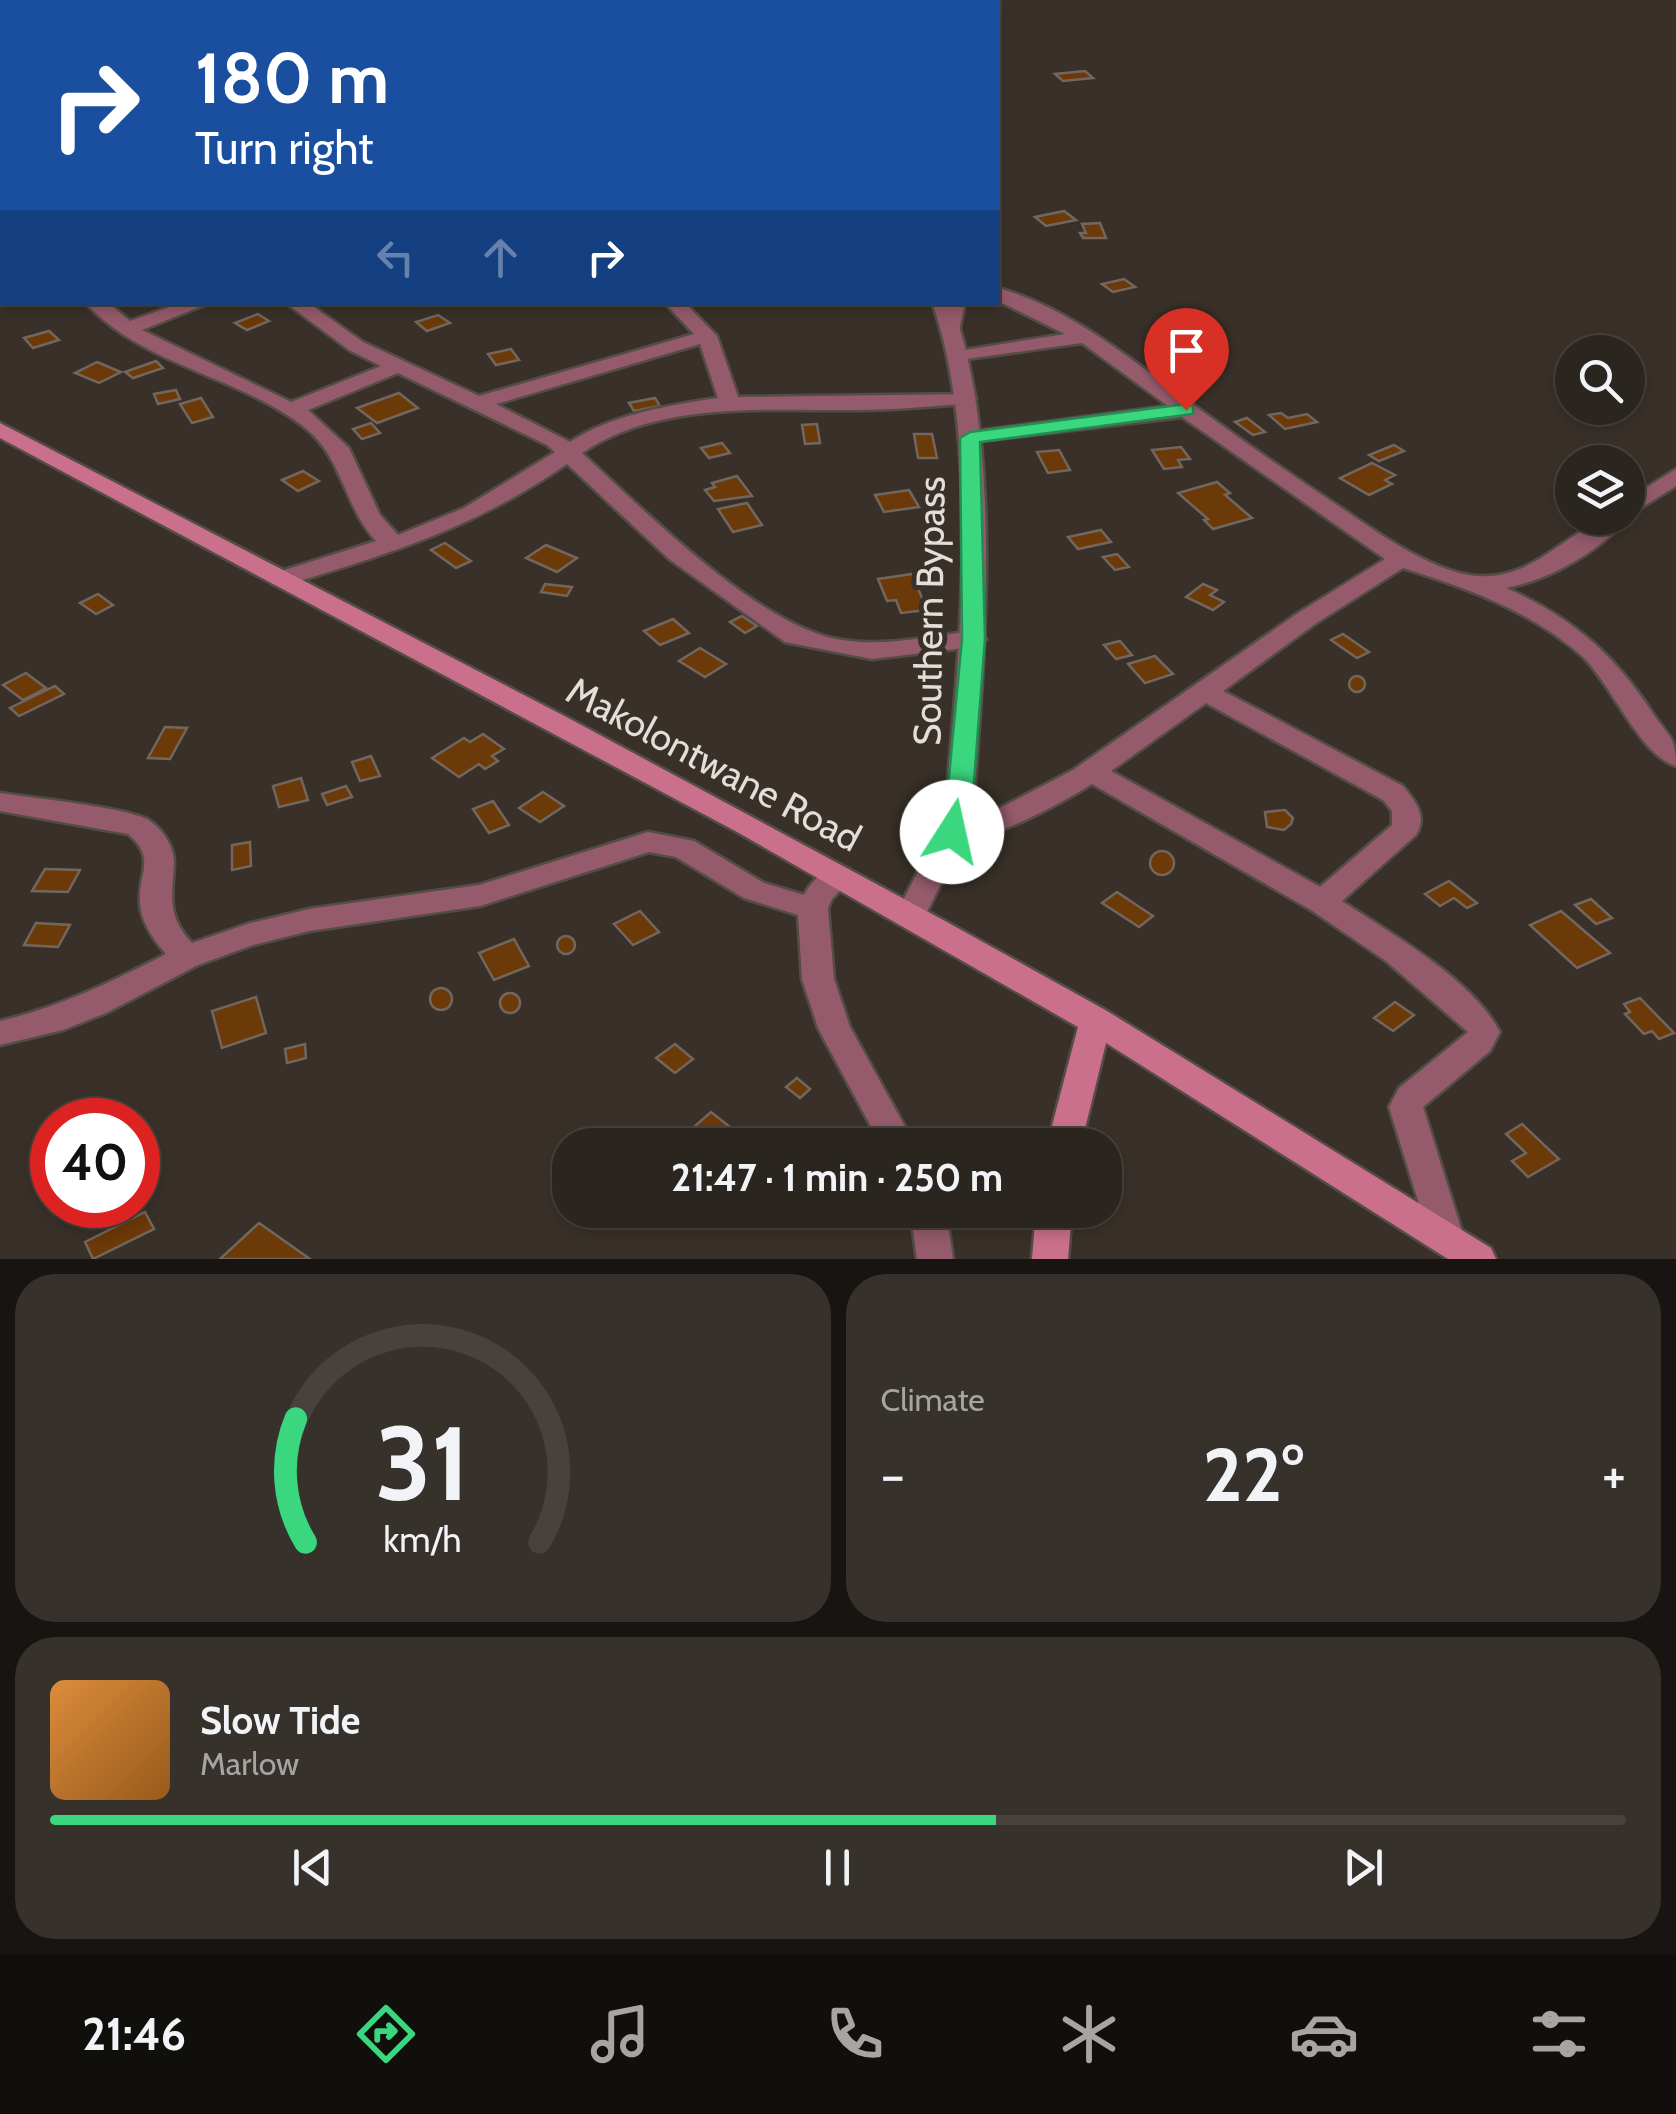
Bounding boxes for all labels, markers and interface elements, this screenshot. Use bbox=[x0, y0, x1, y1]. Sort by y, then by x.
text: 180 m bbox=[195, 35, 389, 121]
icon: right bbox=[30, 40, 160, 170]
text: Turn right bbox=[195, 121, 374, 175]
icon: left bbox=[368, 230, 423, 285]
icon: ahead bbox=[473, 230, 528, 285]
icon: right bbox=[578, 230, 633, 285]
pin bbox=[1144, 308, 1229, 411]
icon: arrive bbox=[1159, 323, 1214, 378]
map controls bbox=[1555, 335, 1645, 535]
button: search bbox=[1555, 335, 1645, 425]
button: layers bbox=[1555, 445, 1645, 535]
street label: Southern Bypass bbox=[903, 476, 955, 746]
street label: Makolontwane Road bbox=[559, 667, 869, 861]
position arrow bbox=[900, 780, 1004, 884]
speed limit sign: 40 bbox=[30, 1098, 160, 1228]
text: 21:47 · 1 min · 250 m bbox=[671, 1154, 1003, 1201]
text: Climate bbox=[881, 1380, 985, 1419]
text: 31 bbox=[376, 1400, 470, 1526]
text: 22° bbox=[1203, 1429, 1304, 1520]
text: − bbox=[881, 1441, 905, 1508]
text: + bbox=[1602, 1441, 1626, 1508]
text: km/h bbox=[384, 1518, 462, 1561]
text: Slow Tide bbox=[200, 1697, 360, 1744]
text: Marlow bbox=[200, 1744, 299, 1783]
icon: previous bbox=[285, 1840, 340, 1895]
icon: pause bbox=[810, 1840, 865, 1895]
icon: next bbox=[1336, 1840, 1391, 1895]
icon: directions bbox=[351, 1999, 421, 2069]
icon: music bbox=[585, 1999, 655, 2069]
icon: phone bbox=[820, 1999, 890, 2069]
icon: climate bbox=[1054, 1999, 1124, 2069]
icon: car bbox=[1289, 1999, 1359, 2069]
icon: filters bbox=[1524, 1999, 1594, 2069]
text: 21:46 bbox=[82, 2007, 186, 2061]

